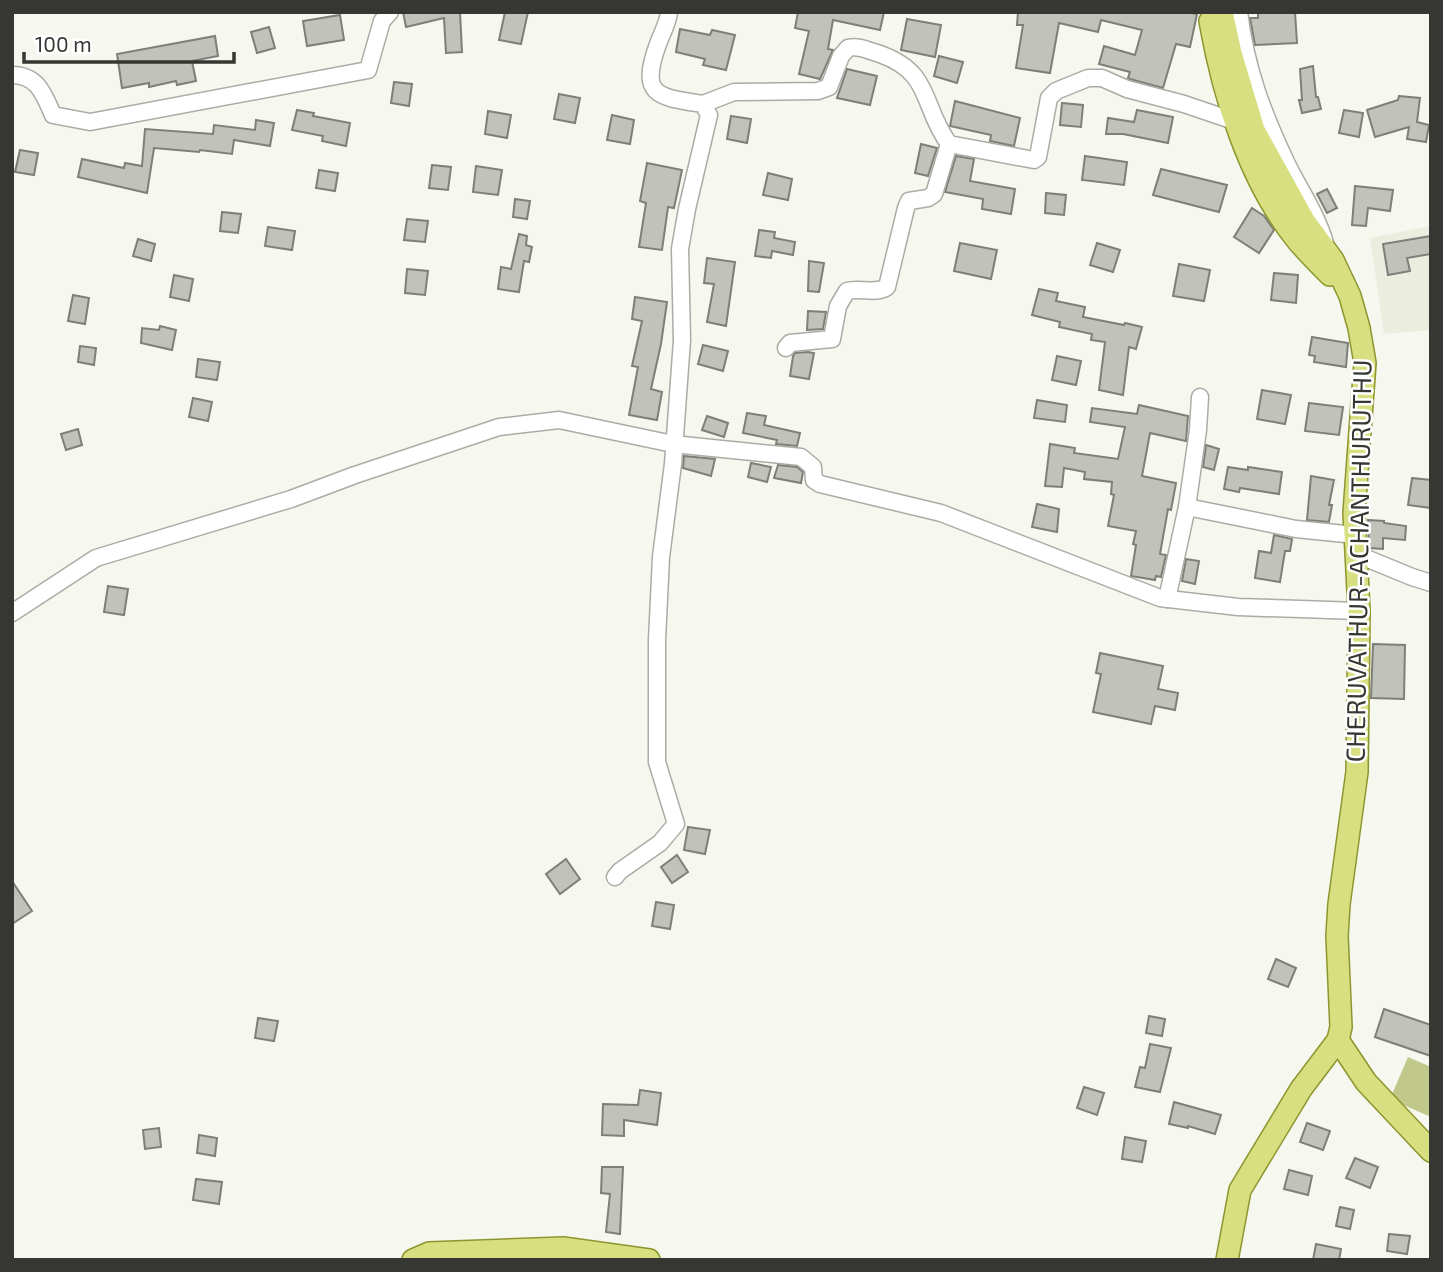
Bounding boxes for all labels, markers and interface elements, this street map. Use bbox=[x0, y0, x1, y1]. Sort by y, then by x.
scale bar bbox=[24, 21, 234, 65]
text: 100 m bbox=[35, 31, 92, 56]
street label: CHERUVATHUR-ACHANTHURUTHU bbox=[1338, 359, 1377, 763]

